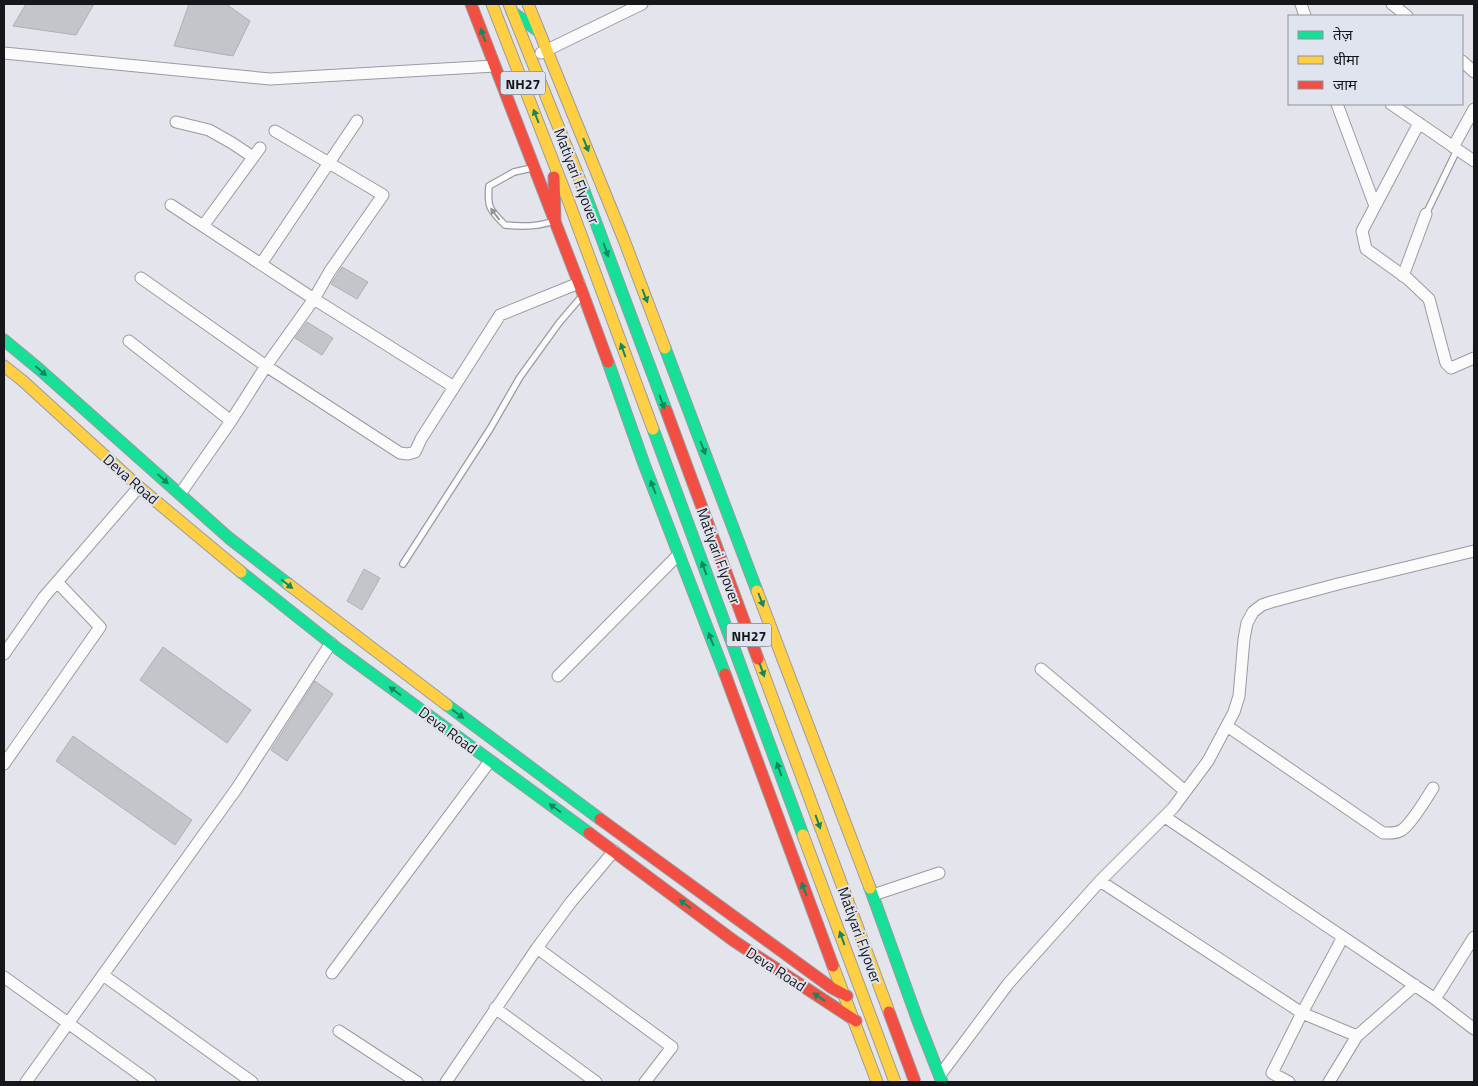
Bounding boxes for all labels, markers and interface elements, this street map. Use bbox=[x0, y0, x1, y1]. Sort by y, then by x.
legend bbox=[1288, 15, 1463, 105]
text: तेज़ bbox=[1333, 23, 1354, 46]
one-way arrow bbox=[479, 27, 487, 42]
text: धीमा bbox=[1333, 48, 1360, 71]
road number: NH27 bbox=[500, 72, 546, 95]
text: जाम bbox=[1333, 73, 1358, 96]
one-way arrow bbox=[532, 108, 540, 123]
street label: Matiyari Flyover bbox=[548, 125, 606, 227]
one-way arrow bbox=[582, 138, 590, 152]
one-way arrow bbox=[490, 207, 500, 220]
one-way arrow bbox=[602, 243, 610, 258]
one-way arrow bbox=[641, 289, 649, 304]
one-way arrow bbox=[619, 342, 627, 357]
one-way arrow bbox=[35, 365, 48, 376]
one-way arrow bbox=[659, 395, 666, 410]
one-way arrow bbox=[699, 441, 707, 456]
street label: Deva Road bbox=[98, 448, 164, 510]
one-way arrow bbox=[156, 473, 169, 484]
one-way arrow bbox=[649, 479, 657, 494]
street label: Matiyari Flyover bbox=[691, 505, 747, 607]
one-way arrow bbox=[700, 560, 708, 575]
one-way arrow bbox=[280, 578, 293, 589]
one-way arrow bbox=[757, 593, 765, 608]
road number: NH27 bbox=[726, 624, 772, 646]
one-way arrow bbox=[707, 631, 714, 646]
one-way arrow bbox=[758, 662, 766, 677]
one-way arrow bbox=[388, 686, 402, 696]
street label: Deva Road bbox=[414, 701, 482, 759]
one-way arrow bbox=[451, 709, 465, 719]
one-way arrow bbox=[775, 762, 782, 777]
one-way arrow bbox=[548, 803, 561, 813]
one-way arrow bbox=[814, 815, 822, 830]
one-way arrow bbox=[800, 882, 807, 897]
street label: Matiyari Flyover bbox=[832, 884, 888, 986]
one-way arrow bbox=[679, 899, 692, 910]
one-way arrow bbox=[838, 930, 846, 945]
street label: Deva Road bbox=[741, 941, 811, 997]
one-way arrow bbox=[812, 992, 825, 1002]

